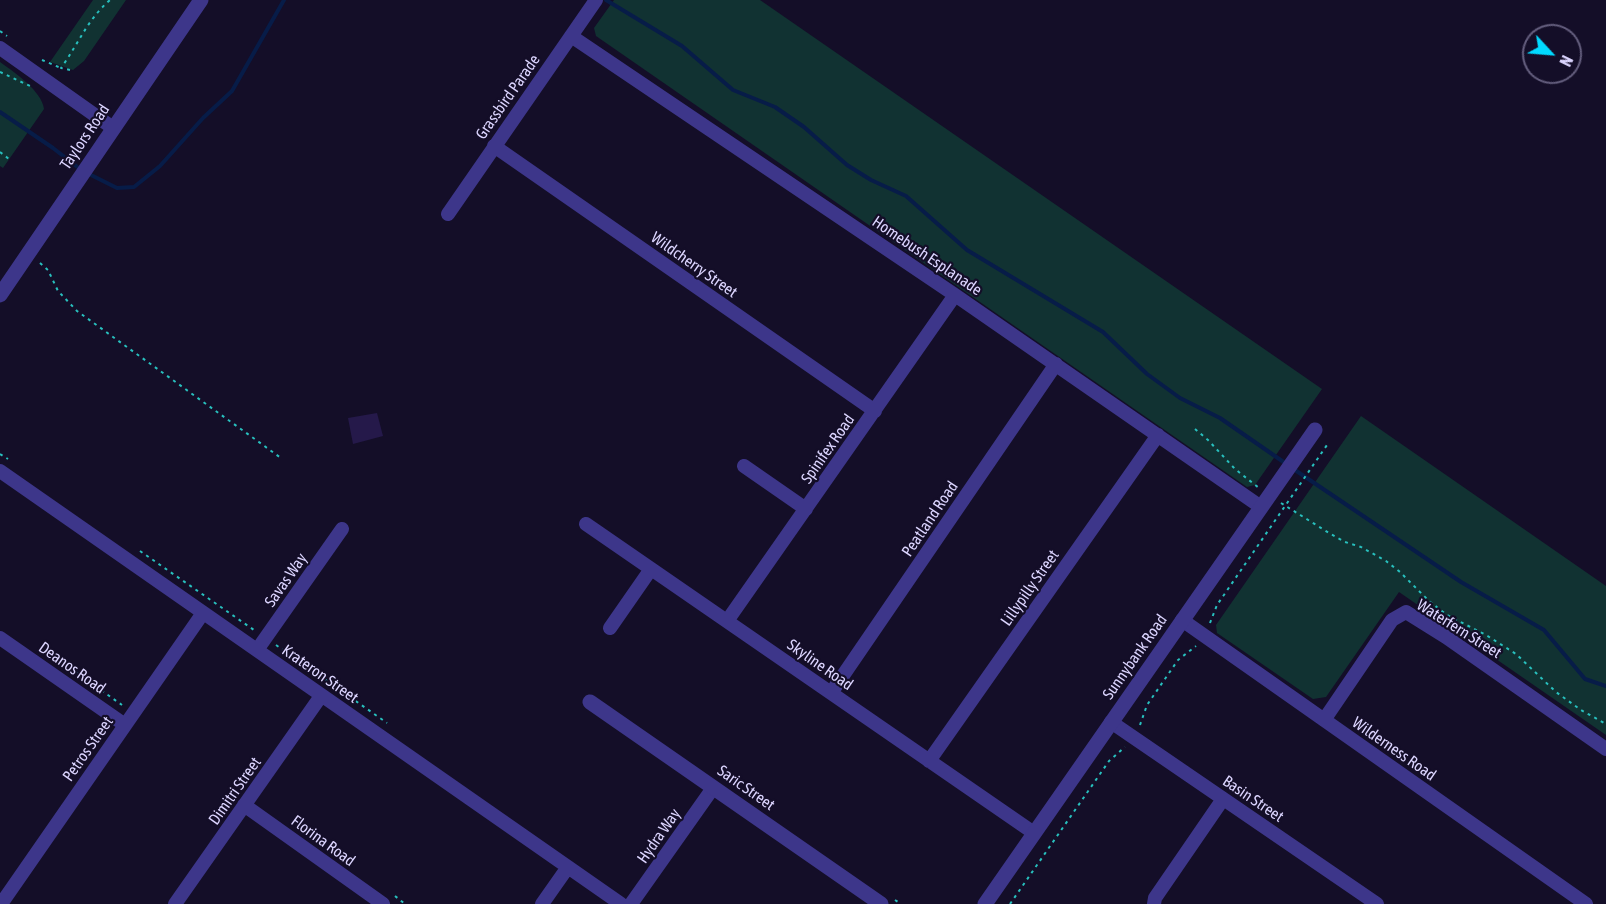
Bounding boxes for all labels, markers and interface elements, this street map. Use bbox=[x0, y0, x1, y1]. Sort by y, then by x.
north arrow bbox=[1522, 24, 1582, 84]
street label: Grassbird Parade bbox=[472, 51, 544, 143]
text: N bbox=[1556, 53, 1577, 69]
street label: Taylors Road bbox=[56, 101, 114, 173]
street label: Homebush Esplanade bbox=[868, 212, 986, 300]
street label: Wildcherry Street bbox=[647, 228, 741, 302]
street label: Spinifex Road bbox=[797, 411, 859, 487]
street label: Peatland Road bbox=[898, 478, 962, 560]
street label: Lillypilly Street bbox=[997, 546, 1063, 630]
street label: Savas Way bbox=[261, 549, 311, 611]
street label: Waterfern Street bbox=[1413, 595, 1505, 663]
street label: Sunnybank Road bbox=[1099, 611, 1171, 703]
street label: Skyline Road bbox=[783, 635, 857, 695]
street label: Deanos Road bbox=[35, 638, 109, 698]
street label: Krateron Street bbox=[278, 641, 362, 707]
street label: Petros Street bbox=[59, 713, 117, 785]
street label: Wilderness Road bbox=[1348, 713, 1440, 785]
street label: Dimitri Street bbox=[205, 753, 265, 829]
street label: Saric Street bbox=[714, 761, 778, 815]
street label: Basin Street bbox=[1219, 772, 1287, 826]
street label: Hydra Way bbox=[633, 805, 685, 867]
street label: Florina Road bbox=[287, 811, 359, 871]

